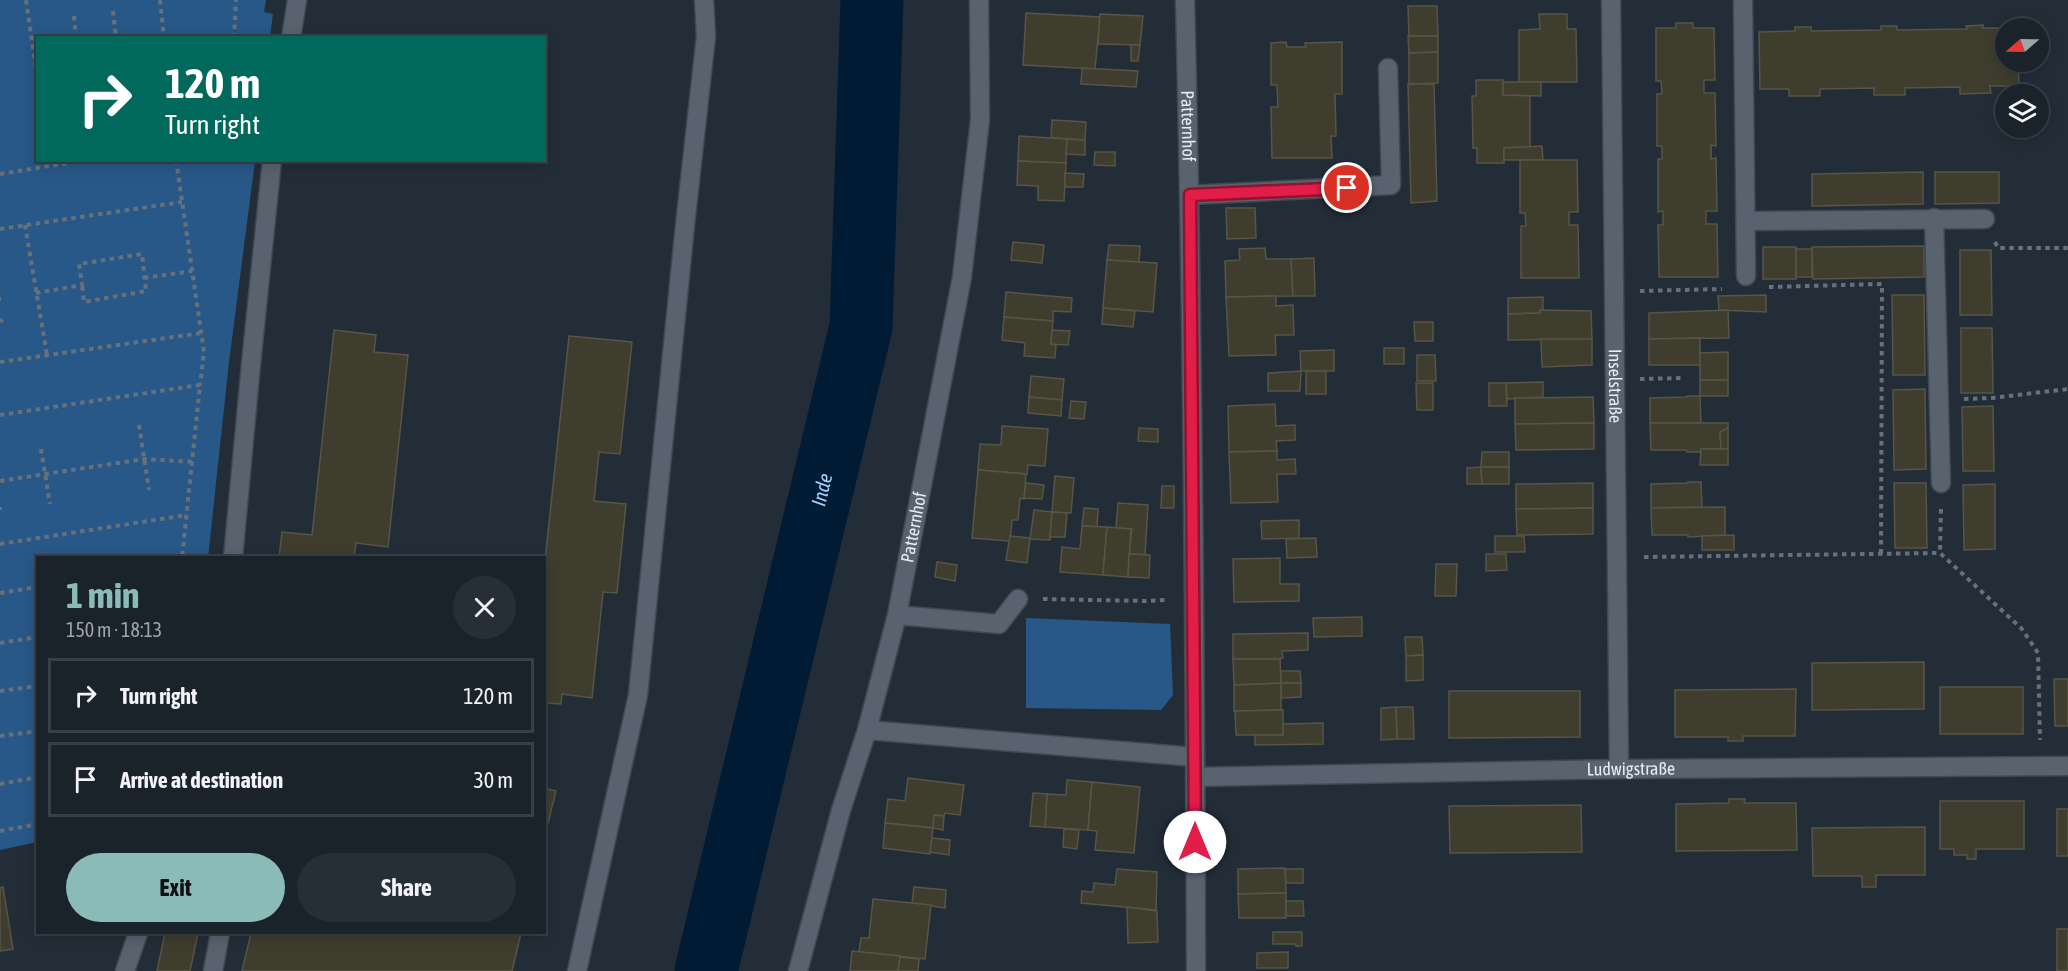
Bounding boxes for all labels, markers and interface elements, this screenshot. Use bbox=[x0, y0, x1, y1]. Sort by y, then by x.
north arrow bbox=[1995, 18, 2049, 72]
map controls bbox=[1995, 18, 2049, 138]
text: 120 m bbox=[165, 59, 260, 107]
icon: right bbox=[66, 60, 144, 138]
button: layers bbox=[1995, 84, 2049, 138]
street label: Patternhof bbox=[1177, 90, 1200, 162]
text: Turn right bbox=[165, 109, 260, 140]
pin bbox=[1321, 162, 1372, 213]
icon: arrive bbox=[1330, 171, 1363, 204]
street label: Inselstraße bbox=[1605, 349, 1626, 423]
water label: Inde bbox=[806, 471, 836, 509]
street label: Patternhof bbox=[896, 490, 930, 564]
text: 1 min bbox=[66, 574, 140, 616]
button: close bbox=[453, 576, 516, 639]
text: 150 m · 18:13 bbox=[66, 618, 162, 641]
icon: right bbox=[69, 679, 102, 712]
text: Turn right bbox=[120, 683, 197, 709]
text: 120 m bbox=[463, 683, 513, 709]
street label: Ludwigstraße bbox=[1587, 758, 1675, 780]
icon: arrive bbox=[69, 763, 102, 796]
text: Arrive at destination bbox=[120, 767, 283, 793]
text: 30 m bbox=[473, 767, 513, 793]
position arrow bbox=[1163, 810, 1227, 874]
button: Exit bbox=[66, 853, 285, 922]
button: Share bbox=[297, 853, 516, 922]

